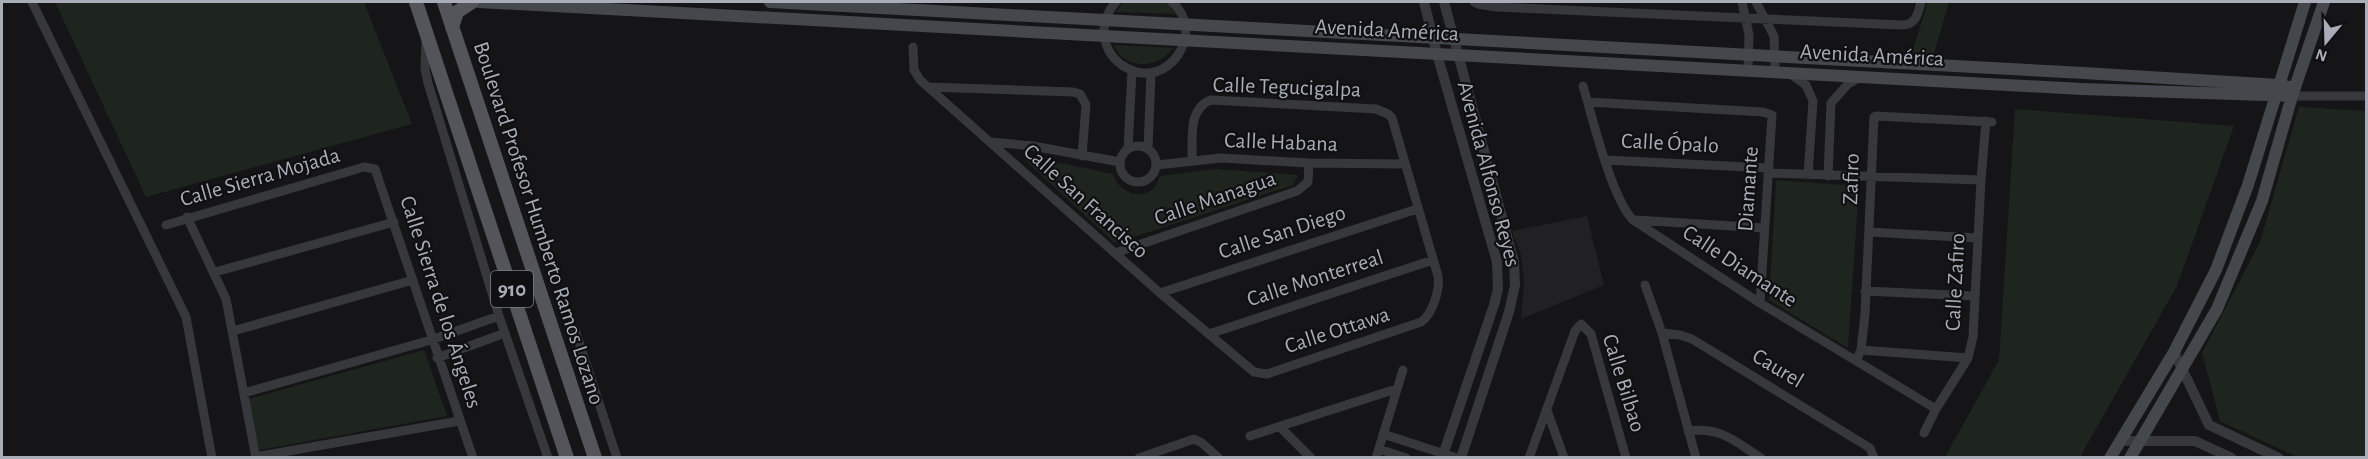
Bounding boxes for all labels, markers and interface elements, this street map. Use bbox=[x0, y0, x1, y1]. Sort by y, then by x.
north arrow bbox=[2296, 12, 2356, 72]
street label: Avenida América bbox=[1314, 15, 1460, 45]
street label: Boulevard Profesor Humberto Ramos Lozano bbox=[470, 39, 608, 407]
street label: Avenida América bbox=[1799, 40, 1945, 70]
text: N bbox=[2314, 46, 2329, 65]
street label: Calle Tegucigalpa bbox=[1212, 73, 1362, 101]
street label: Avenida Alfonso Reyes bbox=[1454, 79, 1524, 269]
street label: Calle Ópalo bbox=[1621, 128, 1719, 157]
street label: Calle Habana bbox=[1224, 129, 1338, 155]
street label: Calle San Francisco bbox=[1019, 140, 1153, 262]
street label: Calle Sierra Mojada bbox=[178, 144, 342, 210]
street label: Diamante bbox=[1734, 146, 1762, 232]
street label: Zafiro bbox=[1839, 153, 1863, 205]
street label: Calle Managua bbox=[1151, 167, 1279, 229]
street label: Calle Sierra de los Ángeles bbox=[396, 193, 487, 411]
street label: Calle San Diego bbox=[1216, 201, 1348, 263]
street label: Calle Diamante bbox=[1679, 221, 1801, 311]
street label: Calle Zafiro bbox=[1941, 233, 1969, 331]
street label: Calle Monterreal bbox=[1244, 246, 1386, 310]
road number: 910 bbox=[491, 271, 533, 307]
street label: Calle Ottawa bbox=[1282, 303, 1392, 357]
street label: Calle Bilbao bbox=[1599, 331, 1649, 435]
street label: Caurel bbox=[1749, 344, 1807, 392]

